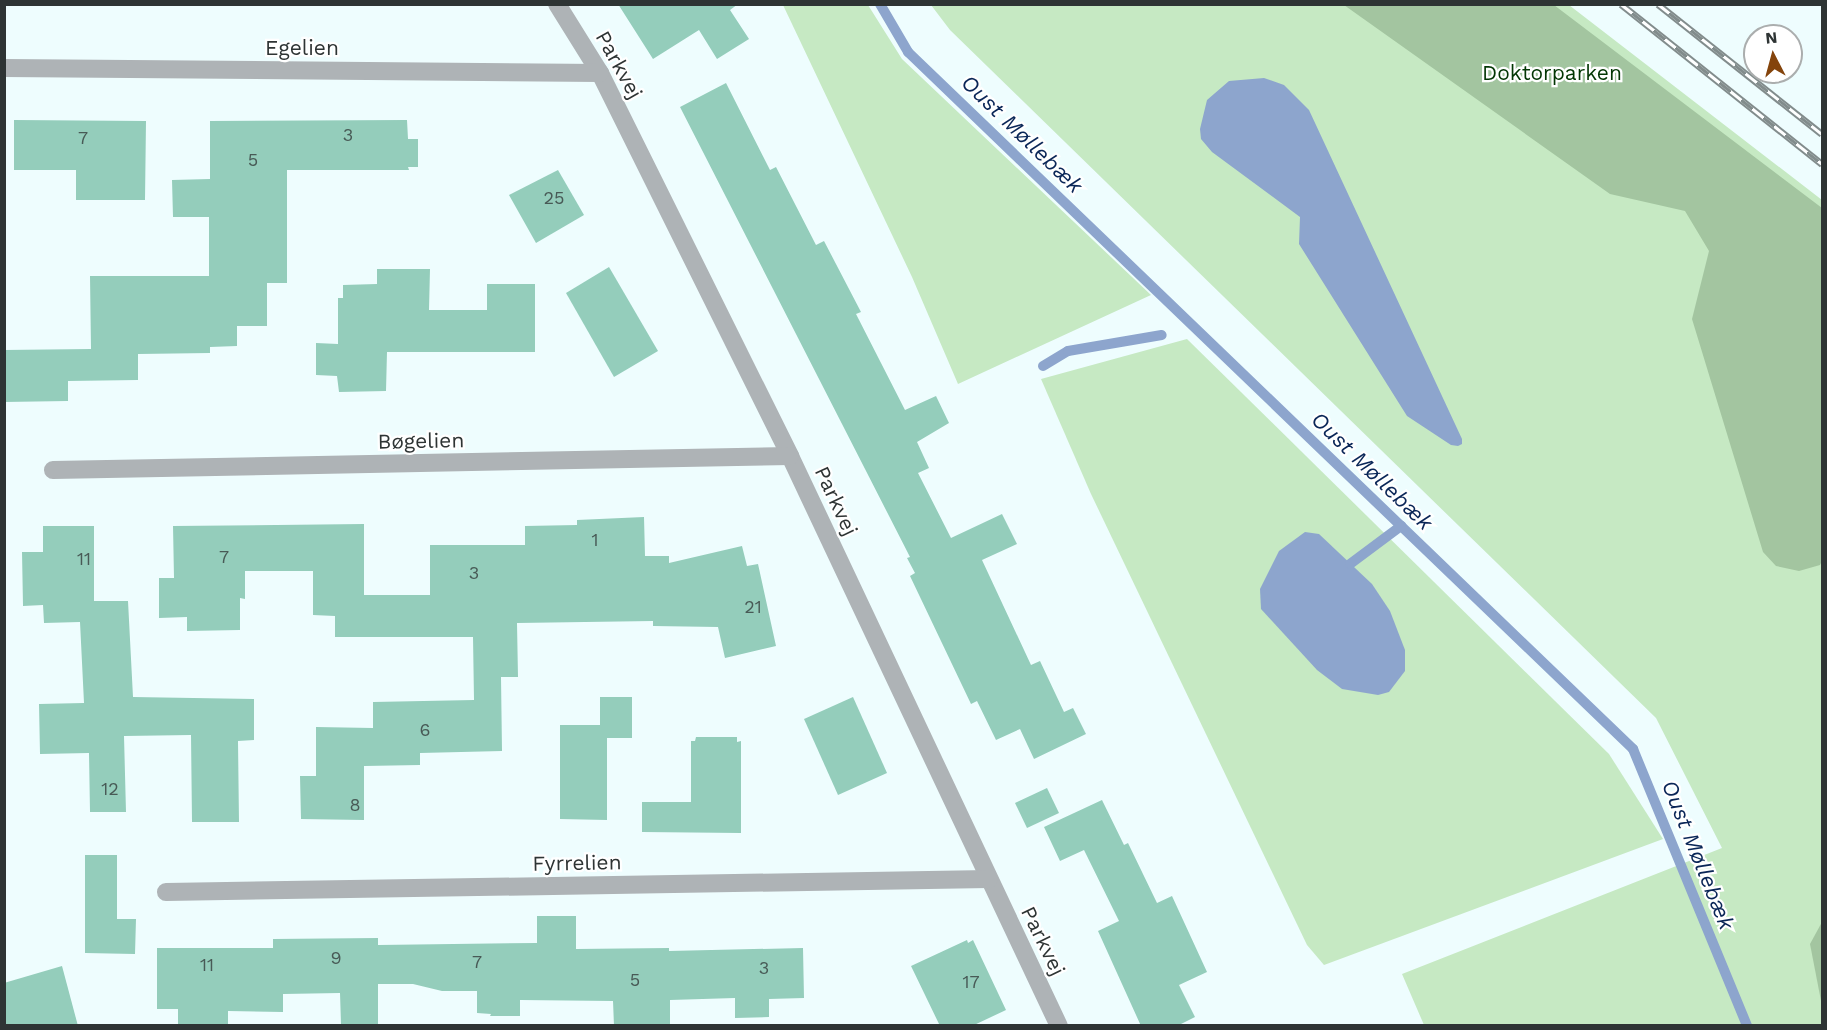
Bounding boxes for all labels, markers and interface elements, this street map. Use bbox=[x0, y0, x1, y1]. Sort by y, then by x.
north arrow bbox=[1743, 24, 1803, 84]
street label: Parkvej bbox=[590, 27, 648, 103]
text: N bbox=[1764, 28, 1778, 48]
street label: Egelien bbox=[265, 35, 339, 61]
park label: Doktorparken bbox=[1482, 60, 1622, 86]
water label: Oust Møllebæk bbox=[956, 69, 1088, 199]
house number: 3 bbox=[343, 124, 353, 146]
house number: 7 bbox=[78, 127, 88, 149]
house number: 5 bbox=[248, 149, 258, 171]
house number: 25 bbox=[544, 187, 564, 209]
water label: Oust Møllebæk bbox=[1306, 406, 1438, 536]
street label: Bøgelien bbox=[377, 428, 465, 454]
street label: Parkvej bbox=[809, 462, 863, 540]
house number: 1 bbox=[591, 529, 599, 551]
house number: 7 bbox=[219, 546, 229, 568]
house number: 11 bbox=[77, 548, 91, 570]
house number: 3 bbox=[469, 562, 479, 584]
house number: 21 bbox=[744, 596, 762, 618]
house number: 6 bbox=[420, 719, 430, 741]
water label: Oust Møllebæk bbox=[1656, 776, 1740, 934]
house number: 12 bbox=[101, 778, 119, 800]
house number: 8 bbox=[349, 794, 361, 816]
street label: Fyrrelien bbox=[532, 850, 622, 876]
street label: Parkvej bbox=[1016, 902, 1070, 980]
house number: 9 bbox=[330, 947, 342, 969]
house number: 7 bbox=[472, 951, 482, 973]
house number: 11 bbox=[200, 954, 214, 976]
house number: 3 bbox=[759, 957, 769, 979]
house number: 5 bbox=[630, 969, 640, 991]
house number: 17 bbox=[962, 971, 980, 993]

